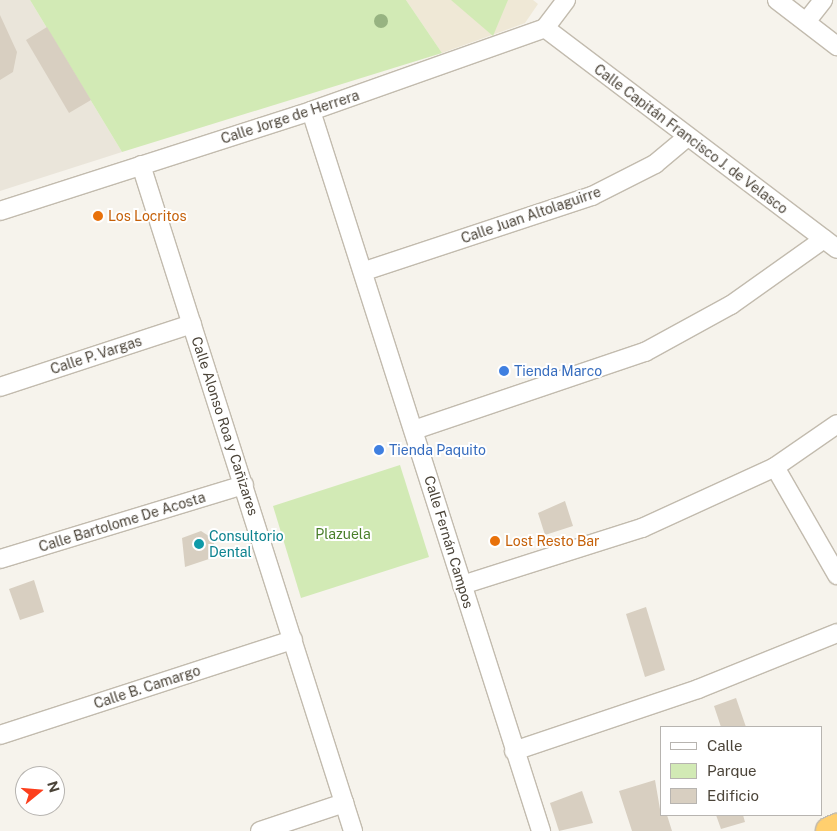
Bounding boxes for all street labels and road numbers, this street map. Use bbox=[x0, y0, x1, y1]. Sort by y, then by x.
street label: Calle Capitán Francisco J. de Velasco bbox=[590, 60, 792, 218]
street label: Calle Jorge de Herrera bbox=[218, 87, 362, 147]
street label: Calle Juan Altolaguirre bbox=[459, 183, 603, 247]
street label: Calle P. Vargas bbox=[48, 332, 144, 378]
street label: Calle Alonso Roa y Cañizares bbox=[188, 334, 262, 518]
street label: Calle Fernán Campos bbox=[421, 474, 477, 610]
street label: Calle Bartolome De Acosta bbox=[37, 489, 207, 555]
street label: Calle B. Camargo bbox=[92, 662, 202, 712]

